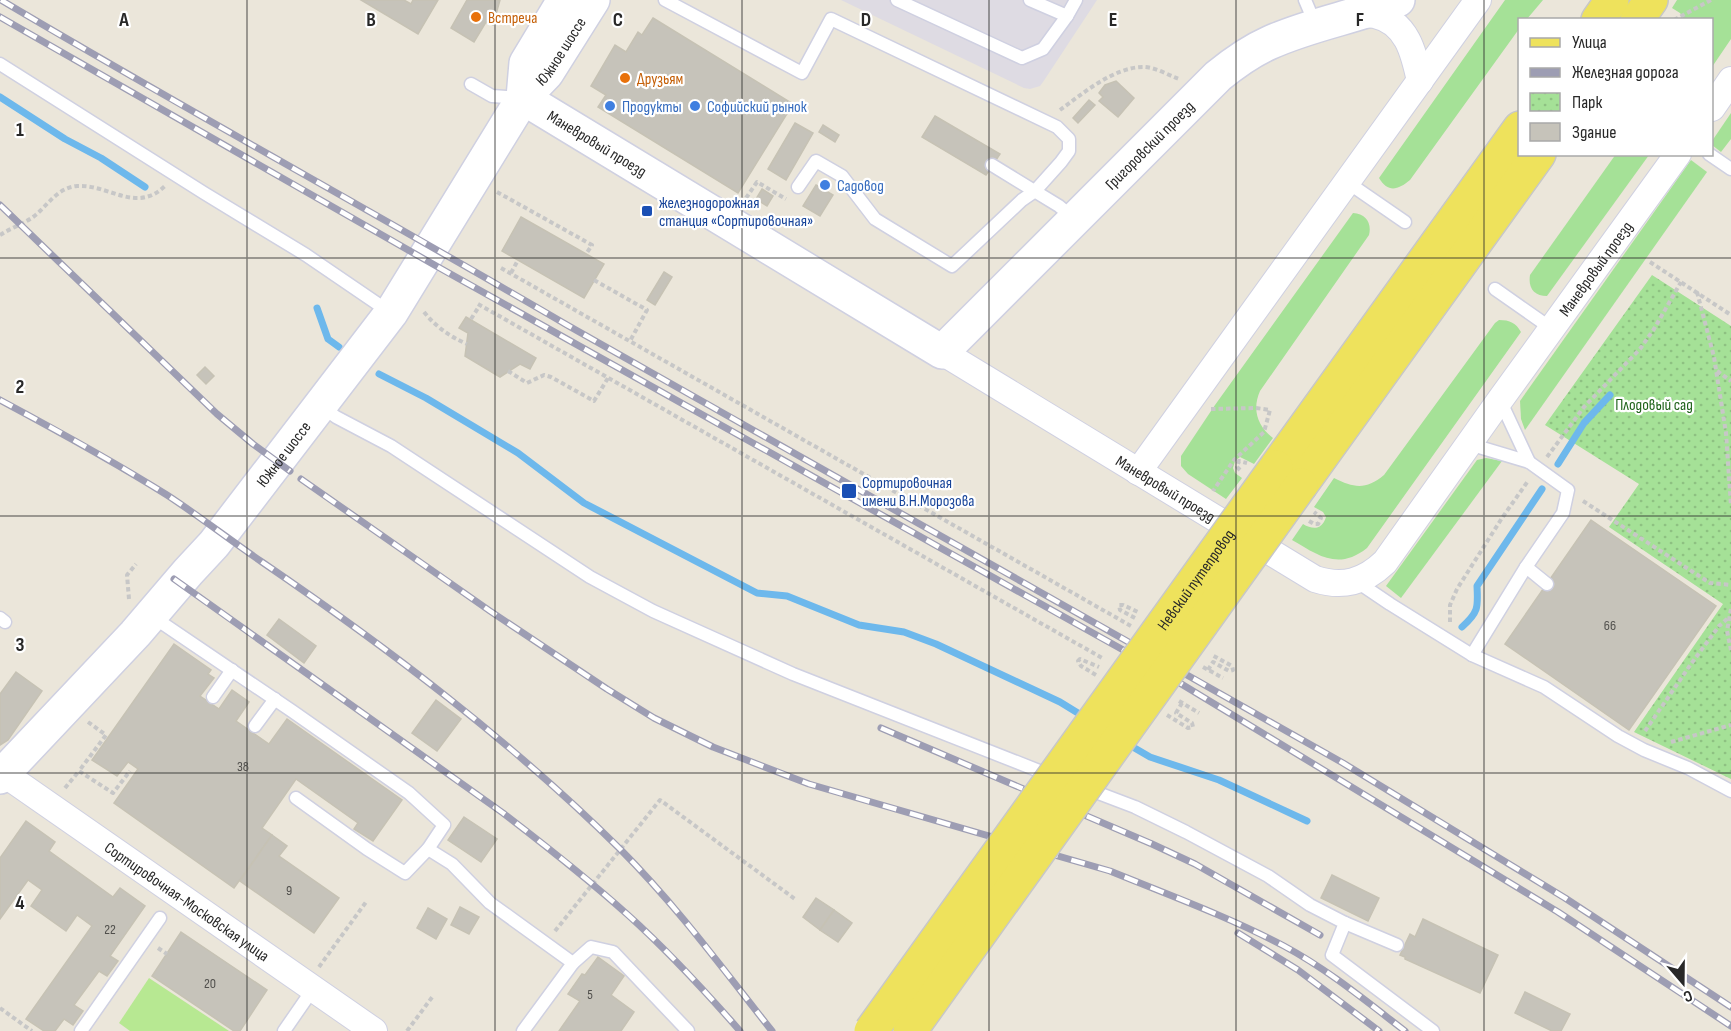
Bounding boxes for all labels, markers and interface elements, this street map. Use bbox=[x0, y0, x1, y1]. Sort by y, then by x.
text: A bbox=[118, 8, 129, 32]
text: B bbox=[366, 8, 376, 32]
text: C bbox=[613, 8, 623, 32]
text: D bbox=[861, 8, 871, 32]
text: E bbox=[1109, 8, 1117, 32]
text: F bbox=[1356, 8, 1364, 32]
place label: Встреча bbox=[488, 9, 537, 28]
marker: Встреча bbox=[469, 10, 483, 24]
street label: Южное шоссе bbox=[532, 14, 591, 90]
legend bbox=[1518, 18, 1713, 156]
text: Улица bbox=[1572, 32, 1607, 53]
text: Железная дорога bbox=[1572, 62, 1679, 83]
place label: Друзьям bbox=[637, 70, 683, 89]
marker: Друзьям bbox=[618, 71, 632, 85]
text: Парк bbox=[1572, 92, 1603, 113]
street label: Григоровский проезд bbox=[1102, 97, 1199, 194]
place label: Продукты bbox=[622, 98, 682, 117]
place label: Софийский рынок bbox=[707, 98, 808, 117]
marker: Продукты bbox=[603, 99, 617, 113]
marker: Софийский рынок bbox=[688, 99, 702, 113]
street label: Маневровый проезд bbox=[544, 107, 650, 182]
text: 1 bbox=[16, 118, 24, 142]
text: Здание bbox=[1572, 122, 1617, 143]
place label: Садовод bbox=[837, 177, 884, 196]
marker: Садовод bbox=[818, 178, 832, 192]
place label: железнодорожная станция «Сортировочная» bbox=[659, 194, 813, 231]
marker: железнодорожная станция «Сортировочная» bbox=[640, 204, 654, 218]
street label: Маневровый проезд bbox=[1556, 218, 1637, 321]
text: 2 bbox=[16, 375, 24, 399]
park label: Плодовый сад bbox=[1615, 396, 1693, 415]
street label: Южное шоссе bbox=[253, 418, 315, 491]
street label: Маневровый проезд bbox=[1112, 452, 1218, 527]
place label: Сортировочная имени В.Н.Морозова bbox=[862, 474, 975, 511]
marker: Сортировочная имени В.Н.Морозова bbox=[840, 482, 858, 500]
street label: Невский путепровод bbox=[1154, 526, 1239, 634]
house number: 66 bbox=[1604, 617, 1616, 634]
text: 3 bbox=[16, 633, 25, 657]
house number: 38 bbox=[237, 758, 249, 775]
street label: Сортировочная-Московская улица bbox=[100, 839, 272, 966]
house number: 9 bbox=[286, 882, 292, 899]
text: 4 bbox=[15, 891, 25, 915]
house number: 22 bbox=[104, 921, 116, 938]
north arrow bbox=[1653, 953, 1713, 1013]
house number: 20 bbox=[204, 975, 216, 992]
text: С bbox=[1681, 985, 1695, 1006]
house number: 5 bbox=[587, 986, 593, 1003]

